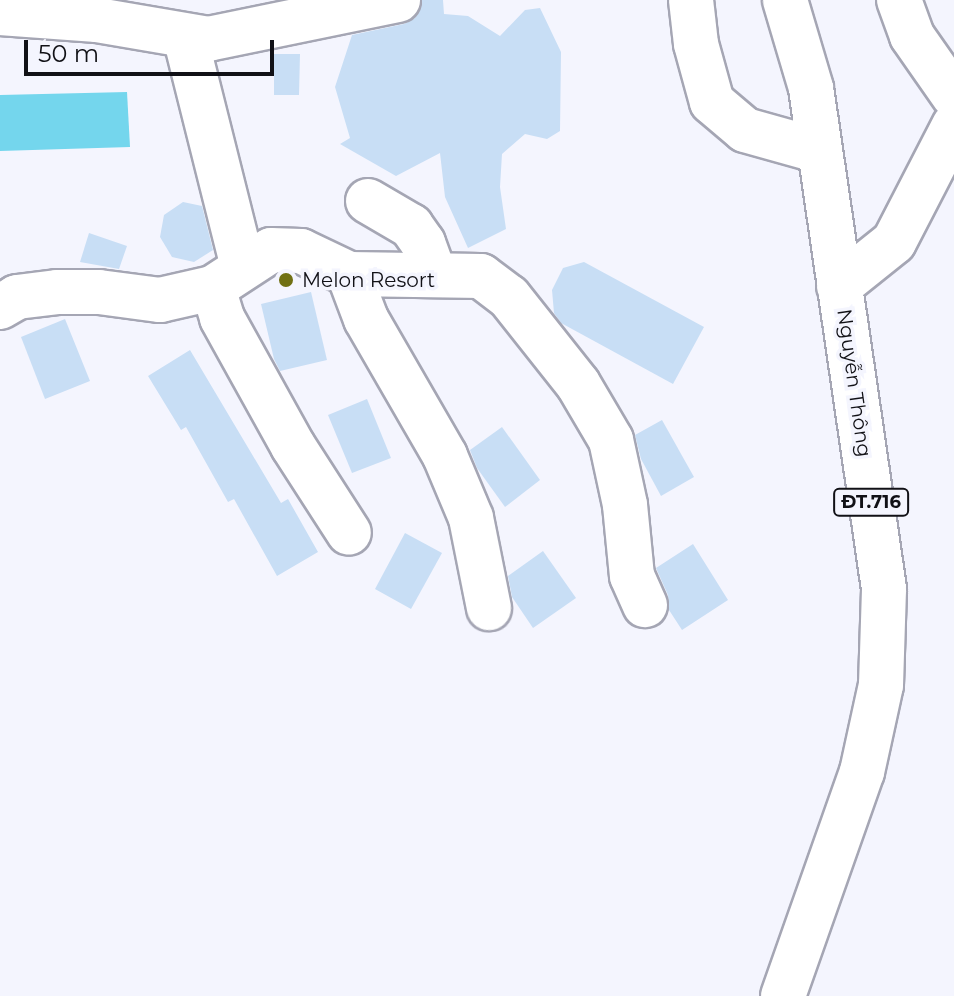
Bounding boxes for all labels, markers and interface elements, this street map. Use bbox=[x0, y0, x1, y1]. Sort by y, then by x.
scale bar bbox=[28, 24, 278, 74]
text: 50 m bbox=[38, 39, 99, 68]
place label: Melon Resort bbox=[302, 268, 435, 292]
marker: Melon Resort bbox=[277, 271, 295, 289]
street label: Nguyễn Thông bbox=[832, 307, 876, 459]
road number: ĐT.716 bbox=[833, 488, 909, 516]

